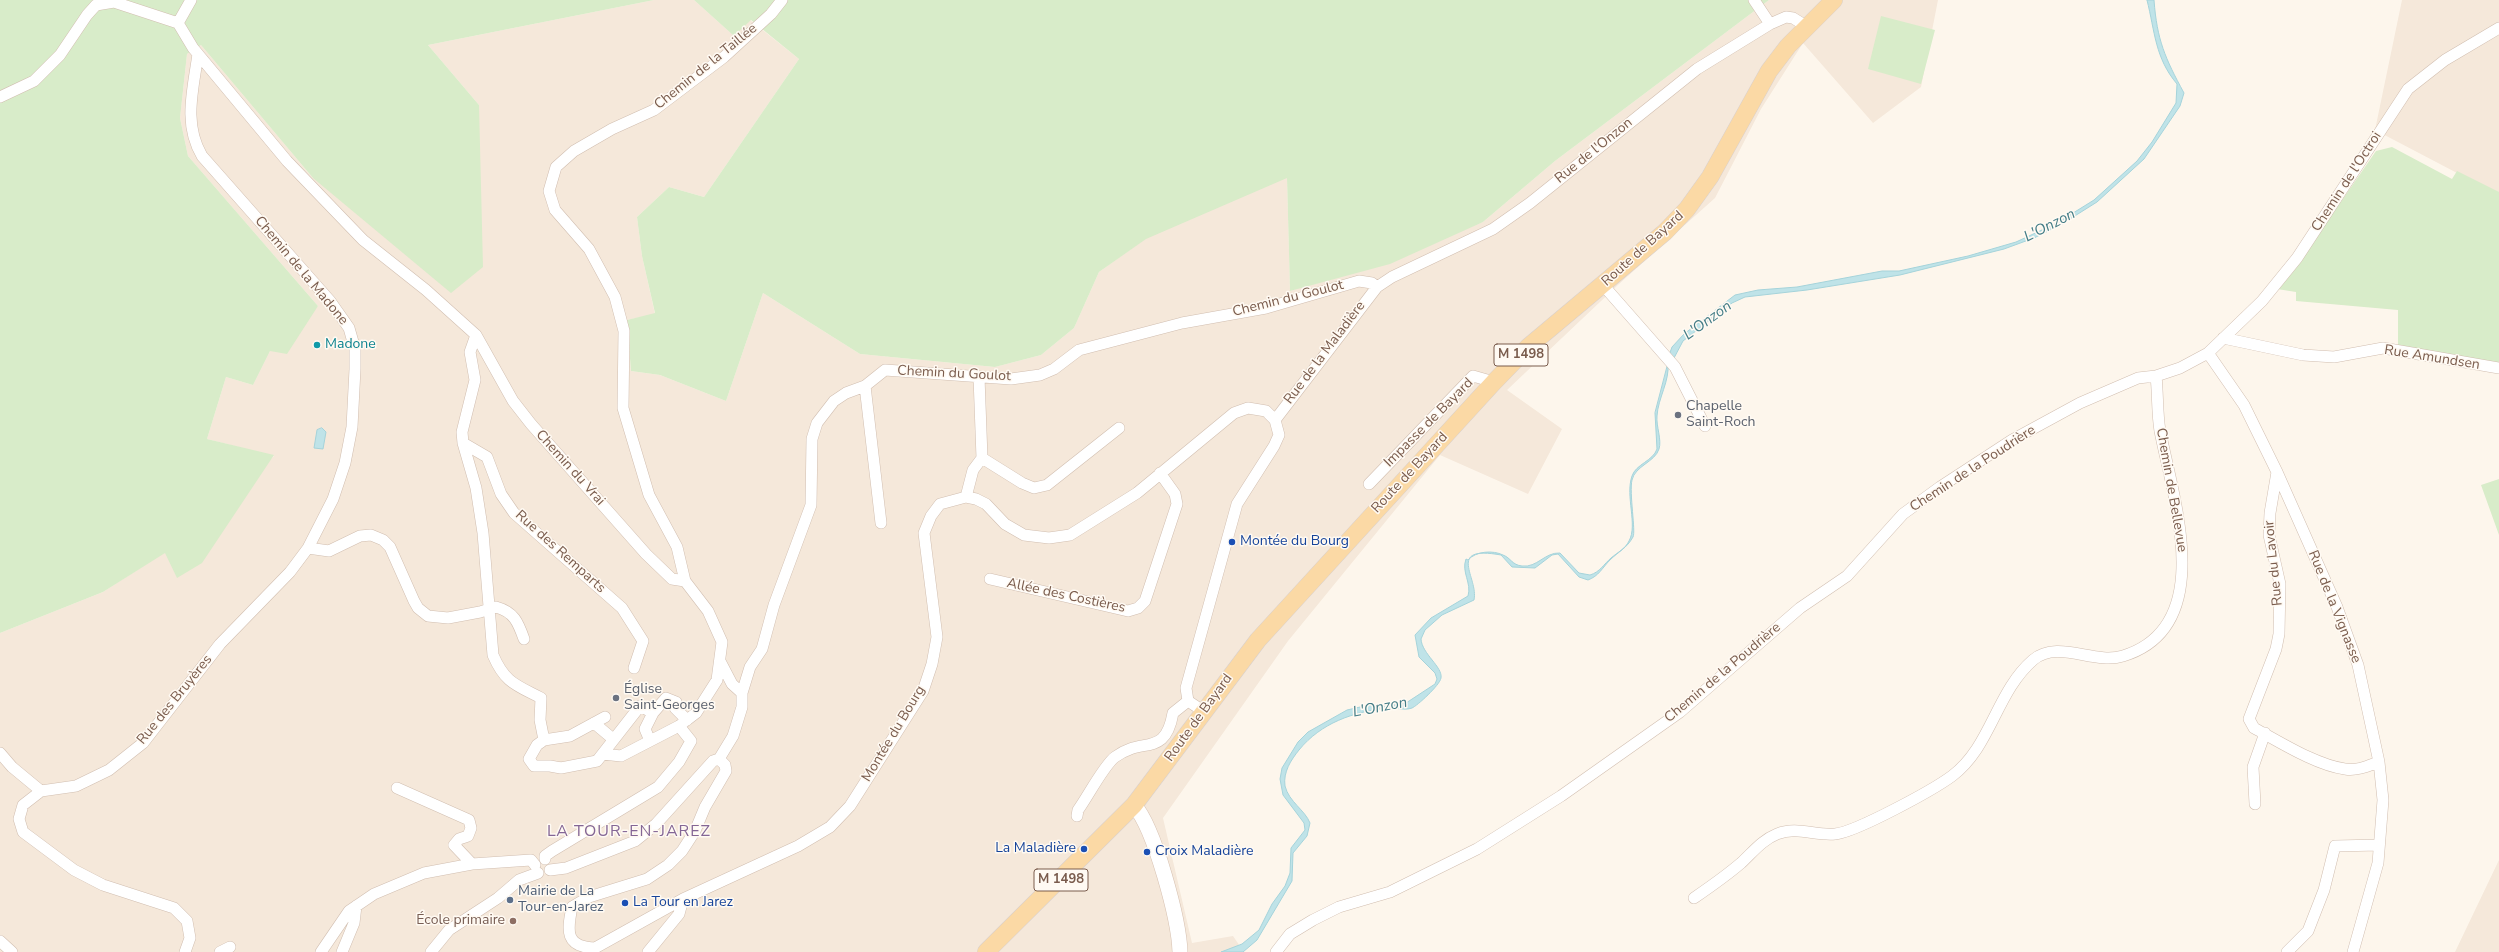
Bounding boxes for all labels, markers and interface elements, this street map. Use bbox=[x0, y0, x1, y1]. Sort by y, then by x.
street label: Chemin de la Taillée bbox=[651, 20, 761, 114]
street label: Rue de l'Onzon bbox=[1552, 115, 1636, 187]
street label: Chemin de l'Octroi bbox=[2308, 129, 2386, 235]
water label: L'Onzon bbox=[2021, 205, 2079, 247]
street label: Route de Bayard bbox=[1599, 208, 1687, 290]
street label: Chemin de la Madone bbox=[251, 213, 351, 329]
street label: Chemin du Goulot bbox=[1231, 277, 1345, 321]
street label: Rue de la Maladière bbox=[1281, 298, 1369, 408]
water label: L'Onzon bbox=[1680, 298, 1736, 344]
place label: Madone bbox=[325, 337, 376, 353]
marker: Madone bbox=[312, 340, 322, 350]
street label: Rue Amundsen bbox=[2383, 342, 2481, 374]
road number: M 1498 bbox=[1494, 344, 1548, 366]
street label: Chemin du Goulot bbox=[897, 363, 1011, 385]
street label: Impasse de Bayard bbox=[1381, 375, 1477, 471]
place label: Chapelle Saint-Roch bbox=[1686, 399, 1755, 432]
marker: Chapelle Saint-Roch bbox=[1673, 410, 1683, 420]
street label: Chemin de la Poudrière bbox=[1907, 422, 2039, 516]
street label: Chemin du Vrai bbox=[532, 427, 608, 509]
street label: Chemin de Bellevue bbox=[2152, 427, 2190, 553]
street label: Route de Bayard bbox=[1368, 429, 1452, 517]
street label: Rue des Remparts bbox=[511, 507, 609, 597]
street label: Rue du Lavoir bbox=[2261, 519, 2287, 607]
place label: Montée du Bourg bbox=[1240, 534, 1349, 550]
marker: Montée du Bourg bbox=[1227, 537, 1237, 547]
street label: Rue de la Vignasse bbox=[2304, 548, 2364, 666]
street label: Allée des Costières bbox=[1005, 575, 1127, 617]
street label: Chemin de la Poudrière bbox=[1662, 620, 1784, 726]
street label: Rue des Bruyères bbox=[134, 652, 216, 748]
street label: Route de Bayard bbox=[1162, 671, 1236, 765]
place label: Église Saint-Georges bbox=[624, 682, 715, 714]
street label: Montée du Bourg bbox=[859, 683, 929, 785]
marker: Église Saint-Georges bbox=[611, 693, 621, 703]
water label: L'Onzon bbox=[1351, 694, 1409, 722]
district label: LA TOUR-EN-JAREZ bbox=[547, 822, 711, 842]
place label: La Maladière bbox=[995, 841, 1076, 857]
marker: La Maladière bbox=[1079, 844, 1089, 854]
place label: Croix Maladière bbox=[1155, 844, 1254, 860]
marker: Croix Maladière bbox=[1142, 847, 1152, 857]
road number: M 1498 bbox=[1034, 869, 1088, 891]
place label: Mairie de La Tour-en-Jarez bbox=[518, 884, 604, 916]
marker: Mairie de La Tour-en-Jarez bbox=[505, 895, 515, 905]
place label: La Tour en Jarez bbox=[633, 895, 733, 911]
marker: La Tour en Jarez bbox=[620, 898, 630, 908]
place label: École primaire bbox=[416, 913, 505, 929]
marker: École primaire bbox=[508, 916, 518, 926]

